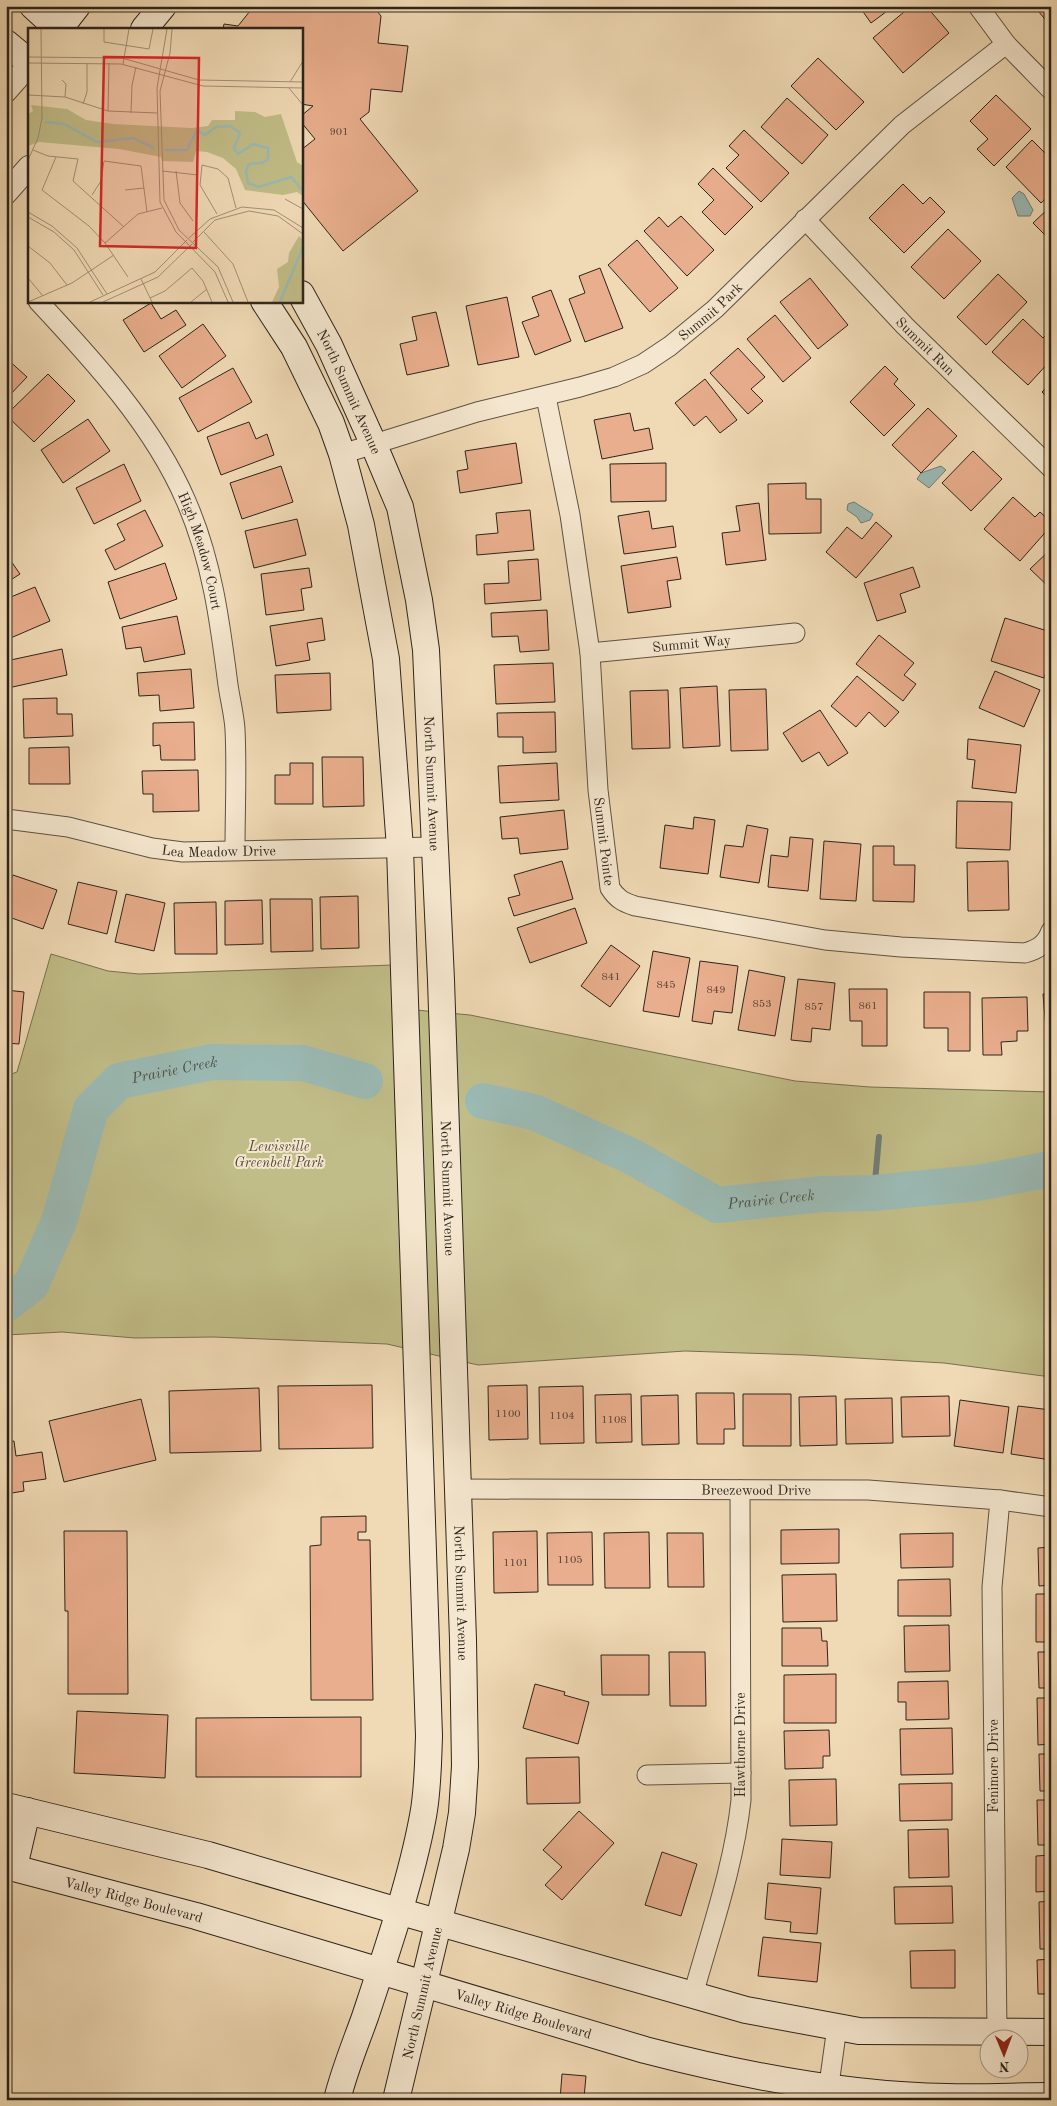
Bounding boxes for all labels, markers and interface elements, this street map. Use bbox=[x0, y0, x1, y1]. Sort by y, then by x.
inset map bbox=[28, 28, 302, 302]
house number: 901 bbox=[329, 127, 349, 138]
street label: Summit Park bbox=[676, 280, 745, 344]
street label: Summit Run bbox=[893, 315, 957, 378]
street label: North Summit Avenue bbox=[314, 327, 383, 456]
street label: High Meadow Court bbox=[175, 490, 223, 611]
street label: Summit Way bbox=[652, 633, 732, 655]
street label: North Summit Avenue bbox=[421, 715, 441, 851]
street label: Summit Pointe bbox=[591, 796, 616, 887]
street label: Lea Meadow Drive bbox=[161, 843, 276, 860]
house number: 841 bbox=[601, 972, 621, 983]
house number: 845 bbox=[656, 980, 676, 991]
house number: 849 bbox=[706, 985, 726, 996]
house number: 853 bbox=[752, 999, 772, 1010]
house number: 861 bbox=[858, 1001, 878, 1012]
house number: 857 bbox=[804, 1002, 824, 1013]
water label: Prairie Creek bbox=[130, 1056, 217, 1087]
street label: North Summit Avenue bbox=[438, 1120, 456, 1256]
park label: Lewisville Greenbelt Park bbox=[234, 1140, 324, 1170]
water label: Prairie Creek bbox=[726, 1189, 815, 1213]
house number: 1100 bbox=[495, 1409, 521, 1420]
house number: 1104 bbox=[549, 1411, 575, 1422]
house number: 1108 bbox=[601, 1415, 627, 1426]
street label: Breezewood Drive bbox=[701, 1484, 811, 1498]
street label: North Summit Avenue bbox=[451, 1525, 469, 1661]
house number: 1105 bbox=[557, 1555, 583, 1566]
house number: 1101 bbox=[503, 1558, 529, 1569]
street label: Hawthorne Drive bbox=[734, 1692, 748, 1798]
street label: Fenimore Drive bbox=[987, 1719, 1001, 1813]
street label: Valley Ridge Boulevard bbox=[63, 1876, 204, 1926]
street label: North Summit Avenue bbox=[401, 1926, 445, 2061]
street label: Valley Ridge Boulevard bbox=[453, 1988, 593, 2042]
north arrow bbox=[980, 2028, 1030, 2078]
text: N bbox=[998, 2059, 1010, 2073]

